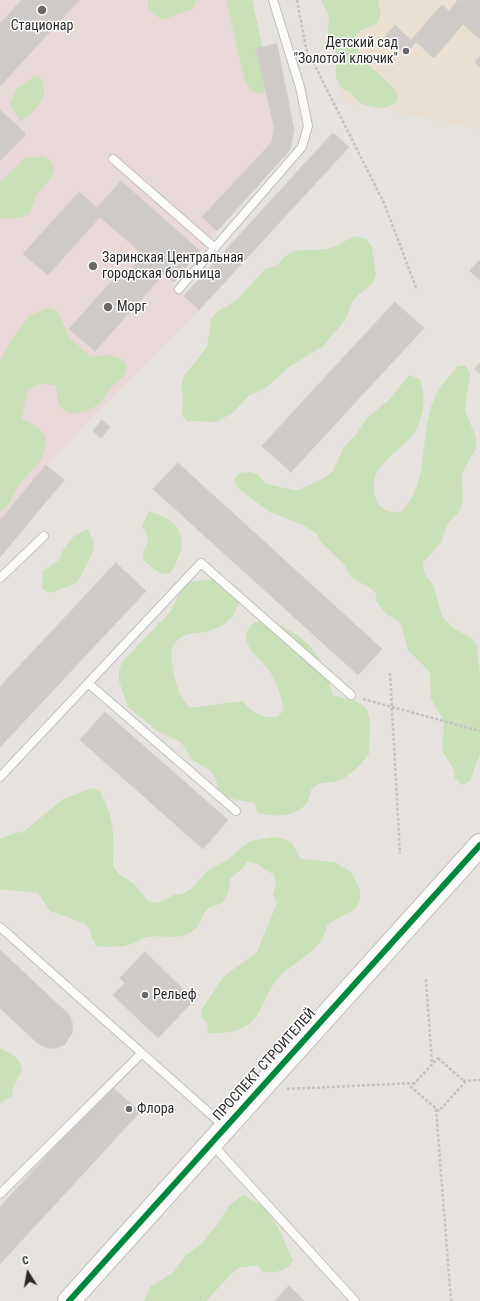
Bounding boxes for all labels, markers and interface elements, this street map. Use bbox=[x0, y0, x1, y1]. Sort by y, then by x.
marker: Стационар bbox=[36, 4, 48, 16]
place label: Стационар bbox=[11, 18, 73, 34]
place label: Детский сад "Золотой ключик" bbox=[293, 35, 398, 68]
marker: Детский сад "Золотой ключик" bbox=[401, 46, 411, 56]
place label: Заринская Центральная городская больница bbox=[102, 250, 244, 282]
marker: Заринская Центральная городская больница bbox=[87, 260, 99, 272]
place label: Морг bbox=[117, 299, 147, 315]
marker: Морг bbox=[102, 301, 114, 313]
place label: Рельеф bbox=[153, 987, 196, 1003]
marker: Рельеф bbox=[140, 990, 150, 1000]
street label: ПРОСПЕКТ СТРОИТЕЛЕЙ bbox=[210, 1006, 320, 1124]
place label: Флора bbox=[137, 1101, 174, 1117]
marker: Флора bbox=[124, 1104, 134, 1114]
north arrow bbox=[8, 1253, 48, 1293]
text: С bbox=[21, 1254, 30, 1268]

